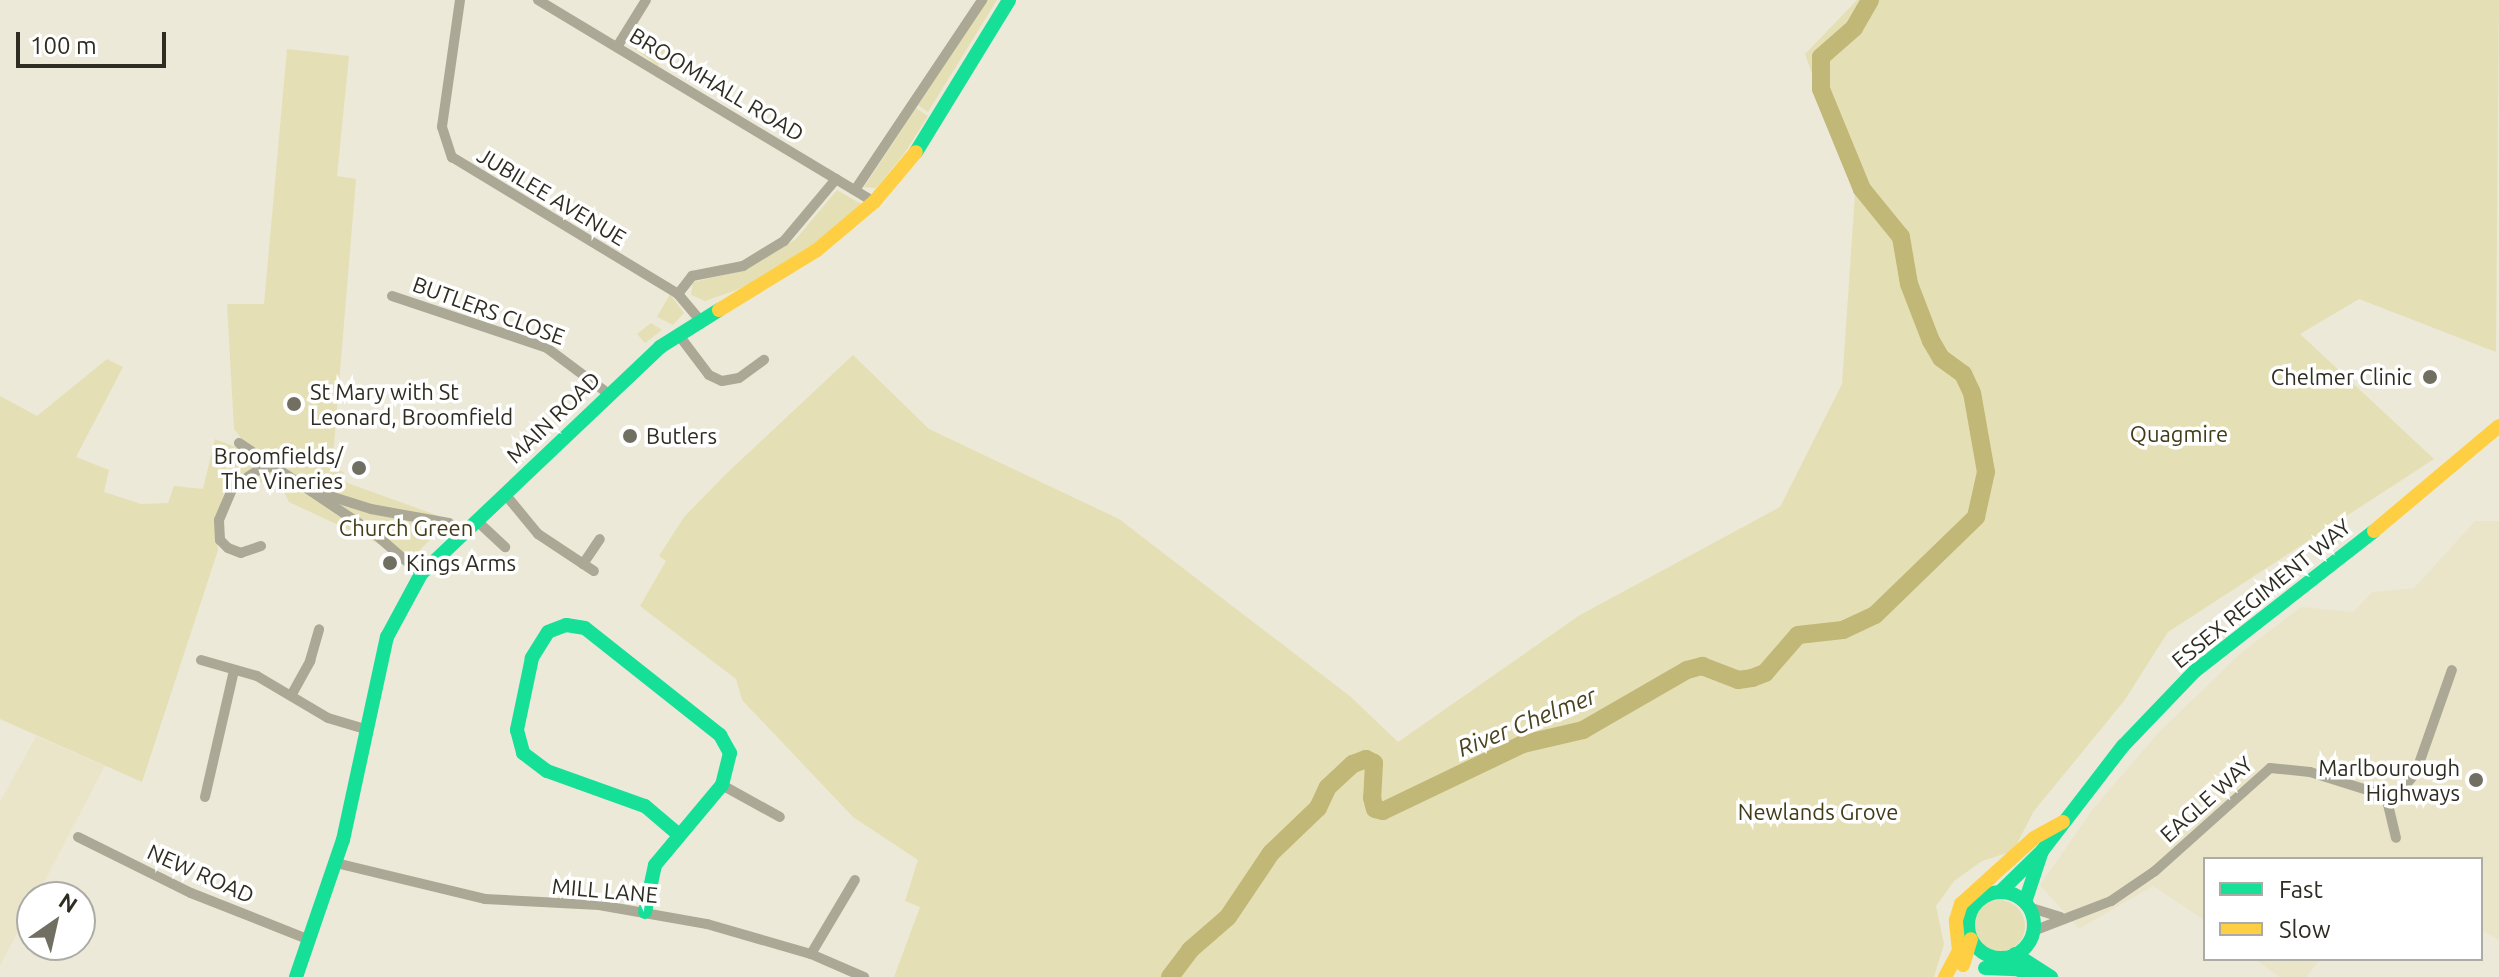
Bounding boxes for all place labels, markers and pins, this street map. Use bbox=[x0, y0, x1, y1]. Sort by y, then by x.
place label: Chelmer Clinic bbox=[2271, 364, 2412, 390]
marker: Chelmer Clinic bbox=[2419, 366, 2441, 388]
place label: St Mary with St Leonard, Broomfield bbox=[310, 378, 513, 430]
marker: St Mary with St Leonard, Broomfield bbox=[285, 395, 303, 413]
place label: Butlers bbox=[646, 423, 717, 449]
marker: Butlers bbox=[621, 427, 639, 445]
place label: Broomfields/ The Vineries bbox=[214, 442, 343, 494]
marker: Broomfields/ The Vineries bbox=[350, 459, 368, 477]
place label: Kings Arms bbox=[406, 550, 516, 576]
marker: Kings Arms bbox=[381, 554, 399, 572]
place label: Marlbourough Highways bbox=[2318, 754, 2460, 806]
marker: Marlbourough Highways bbox=[2467, 771, 2485, 789]

